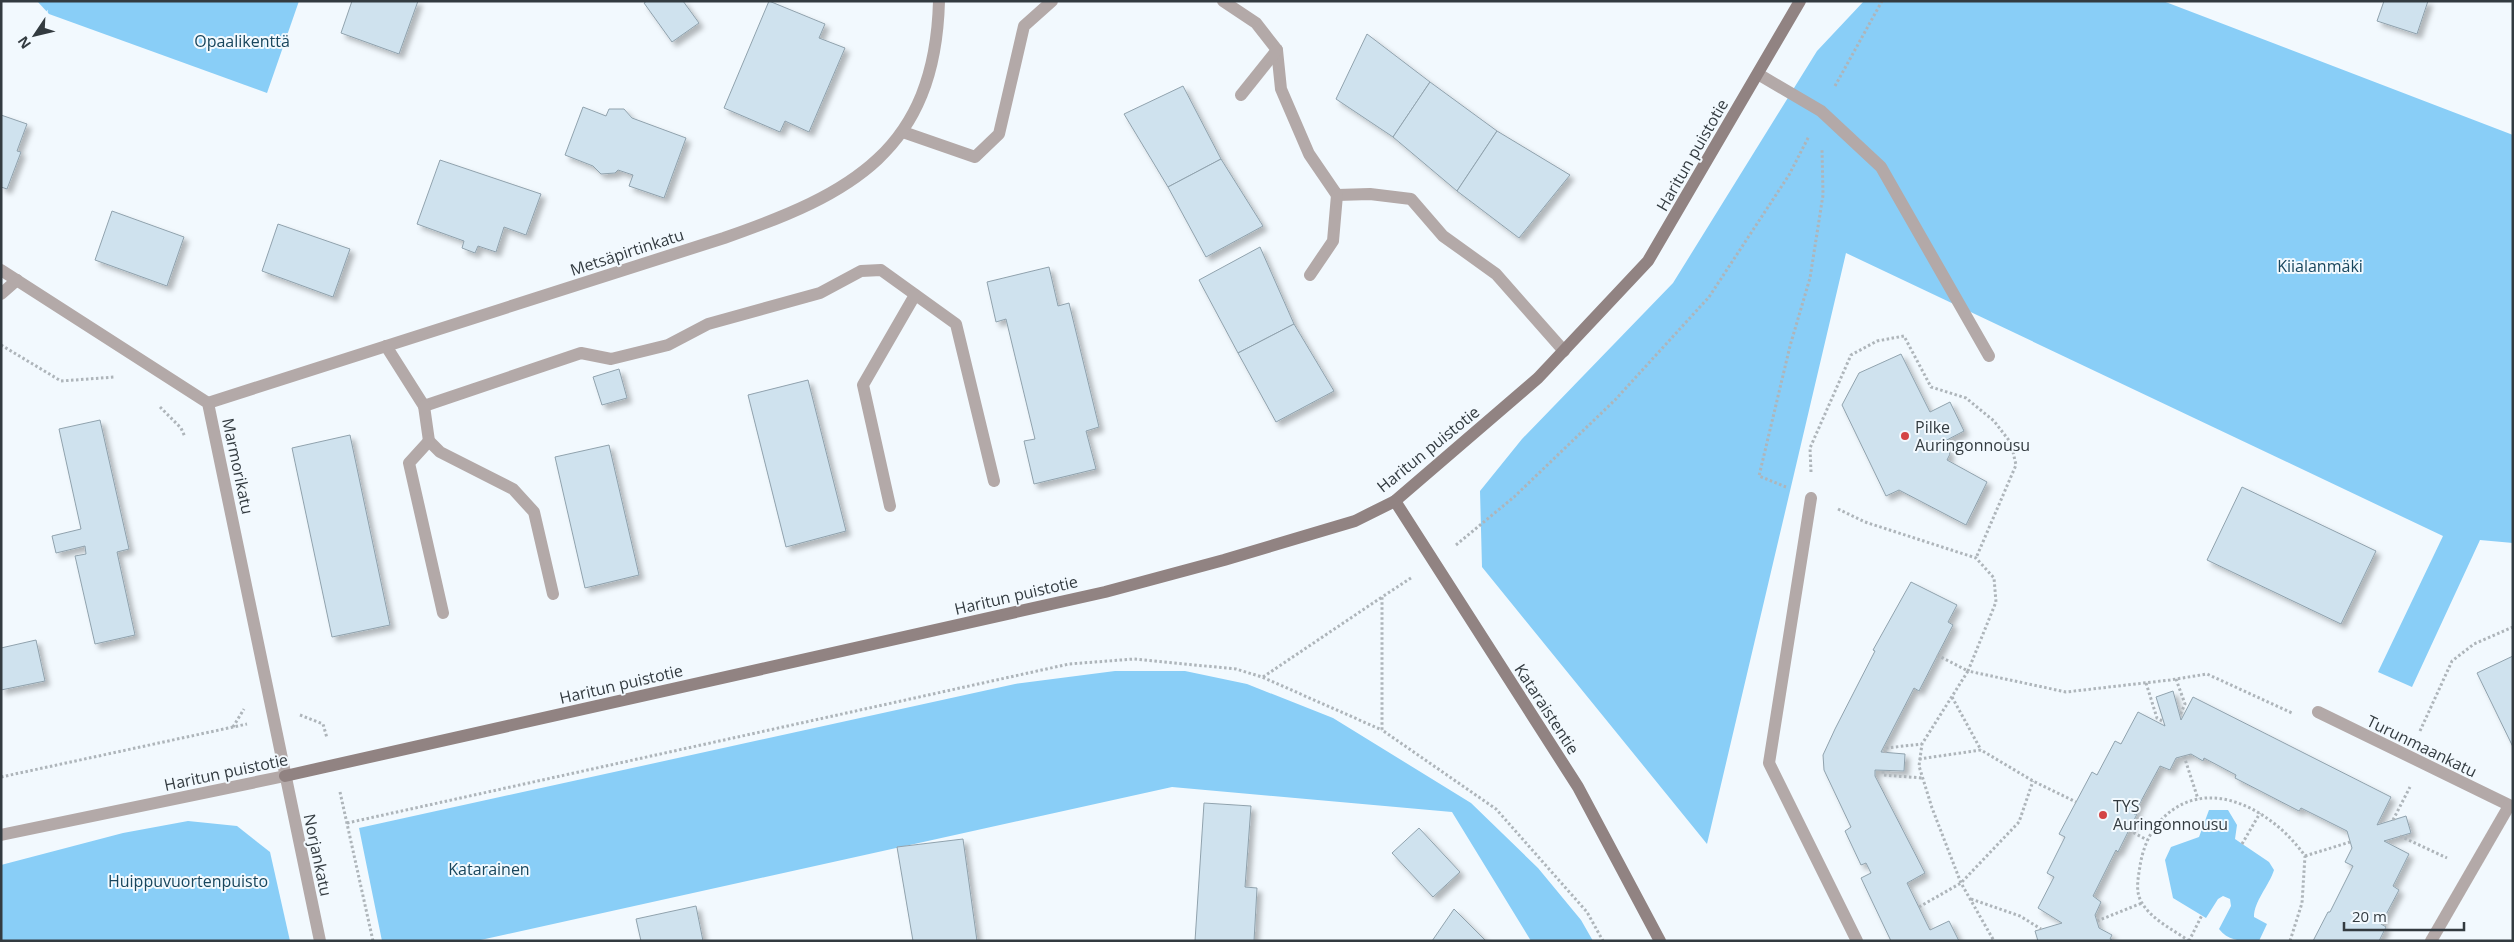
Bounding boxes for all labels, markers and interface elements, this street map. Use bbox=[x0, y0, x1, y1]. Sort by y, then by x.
north arrow bbox=[10, 10, 60, 60]
park label: Opaalikenttä bbox=[194, 30, 290, 52]
text: N bbox=[13, 33, 35, 53]
street label: Haritun puistotie bbox=[1651, 95, 1733, 215]
street label: Metsäpirtinkatu bbox=[567, 223, 687, 281]
park label: Kiialanmäki bbox=[2277, 255, 2363, 277]
street label: Haritun puistotie bbox=[1372, 401, 1484, 497]
street label: Marmorikatu bbox=[217, 416, 259, 516]
place label: Pilke Auringonnousu bbox=[1915, 416, 2030, 456]
marker: Pilke Auringonnousu bbox=[1899, 430, 1911, 442]
street label: Haritun puistotie bbox=[952, 570, 1080, 620]
street label: Haritun puistotie bbox=[557, 659, 685, 709]
street label: Kataraistentie bbox=[1510, 660, 1584, 758]
street label: Turunmaankatu bbox=[2363, 710, 2481, 782]
street label: Haritun puistotie bbox=[162, 748, 290, 796]
place label: TYS Auringonnousu bbox=[2113, 795, 2228, 835]
marker: TYS Auringonnousu bbox=[2097, 809, 2109, 821]
street label: Norjankatu bbox=[299, 812, 337, 898]
park label: Katarainen bbox=[448, 858, 530, 880]
park label: Huippuvuortenpuisto bbox=[108, 870, 268, 892]
scale bar bbox=[2344, 900, 2464, 932]
text: 20 m bbox=[2352, 906, 2387, 926]

